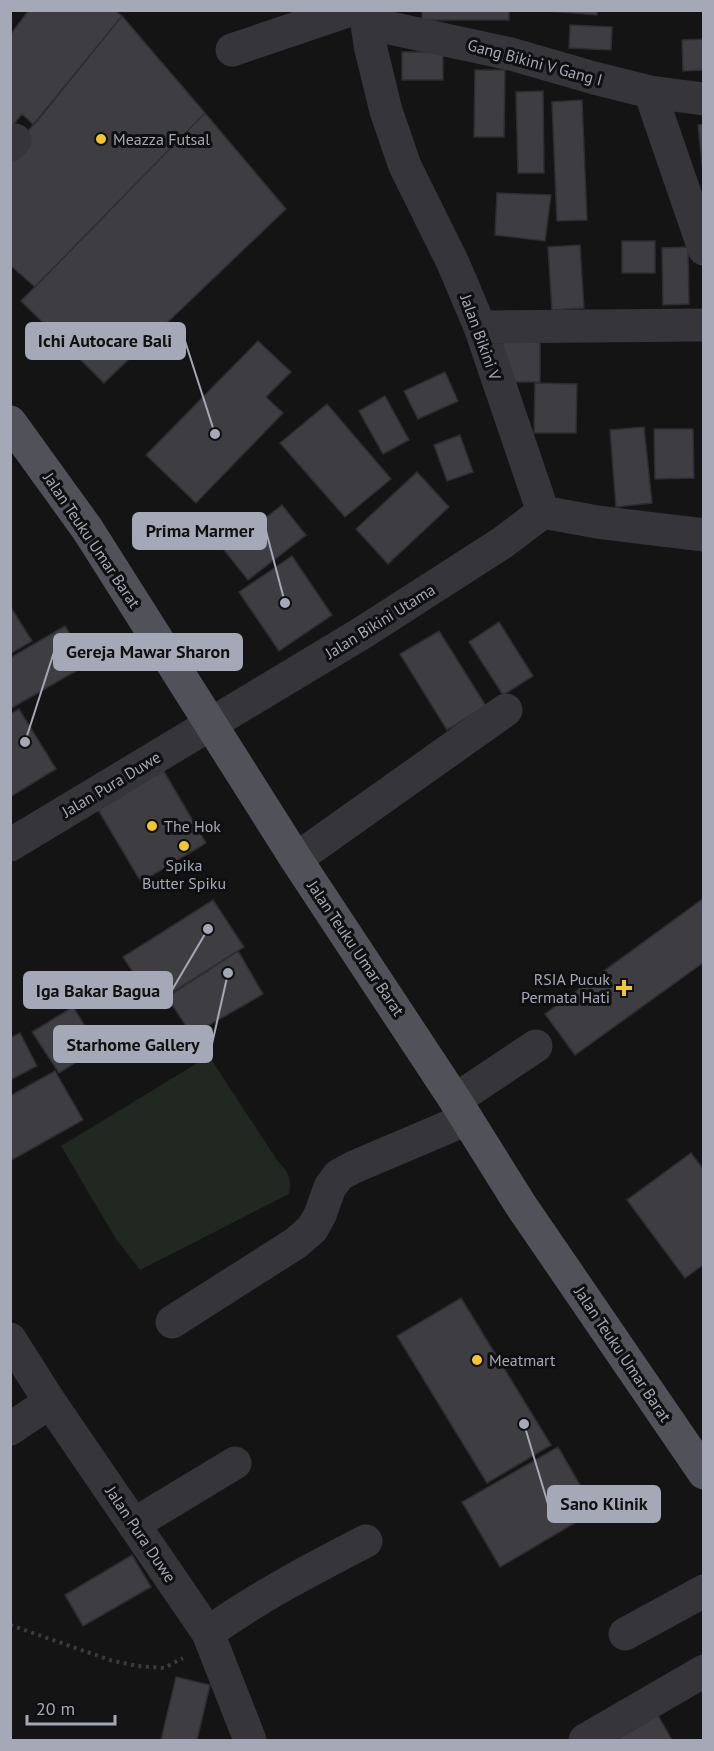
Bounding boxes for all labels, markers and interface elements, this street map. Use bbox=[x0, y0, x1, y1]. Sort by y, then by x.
street label: Gang Bikini V Gang I bbox=[465, 34, 605, 90]
place label: Meazza Futsal bbox=[113, 129, 210, 149]
marker: Meazza Futsal bbox=[94, 132, 108, 146]
street label: Jalan Bikini V bbox=[456, 290, 506, 383]
callout: Ichi Autocare Bali bbox=[26, 323, 185, 359]
text: Ichi Autocare Bali bbox=[38, 329, 172, 352]
street label: Jalan Teuku Umar Barat bbox=[39, 468, 145, 612]
callout: Prima Marmer bbox=[133, 513, 266, 549]
text: Prima Marmer bbox=[146, 519, 255, 542]
street label: Jalan Bikini Utama bbox=[320, 579, 439, 663]
callout: Gereja Mawar Sharon bbox=[54, 634, 242, 670]
text: Gereja Mawar Sharon bbox=[66, 640, 230, 663]
street label: Jalan Pura Duwe bbox=[57, 747, 164, 822]
place label: The Hok bbox=[164, 816, 221, 836]
marker: The Hok bbox=[145, 819, 159, 833]
marker: Spika Butter Spiku bbox=[177, 839, 191, 853]
place label: Spika Butter Spiku bbox=[142, 855, 226, 893]
street label: Jalan Teuku Umar Barat bbox=[303, 876, 409, 1020]
place label: RSIA Pucuk Permata Hati bbox=[521, 969, 610, 1007]
callout: Iga Bakar Bagua bbox=[24, 972, 172, 1008]
text: Iga Bakar Bagua bbox=[36, 979, 160, 1002]
marker: RSIA Pucuk Permata Hati bbox=[615, 979, 633, 997]
callout: Starhome Gallery bbox=[54, 1026, 212, 1062]
text: Starhome Gallery bbox=[66, 1033, 200, 1056]
street label: Jalan Teuku Umar Barat bbox=[570, 1282, 676, 1426]
place label: Meatmart bbox=[489, 1350, 556, 1370]
marker: Meatmart bbox=[470, 1353, 484, 1367]
street label: Jalan Pura Duwe bbox=[101, 1481, 181, 1586]
callout: Sano Klinik bbox=[548, 1486, 660, 1522]
text: Sano Klinik bbox=[560, 1492, 648, 1515]
scale bar bbox=[27, 1688, 116, 1726]
text: 20 m bbox=[36, 1697, 75, 1720]

